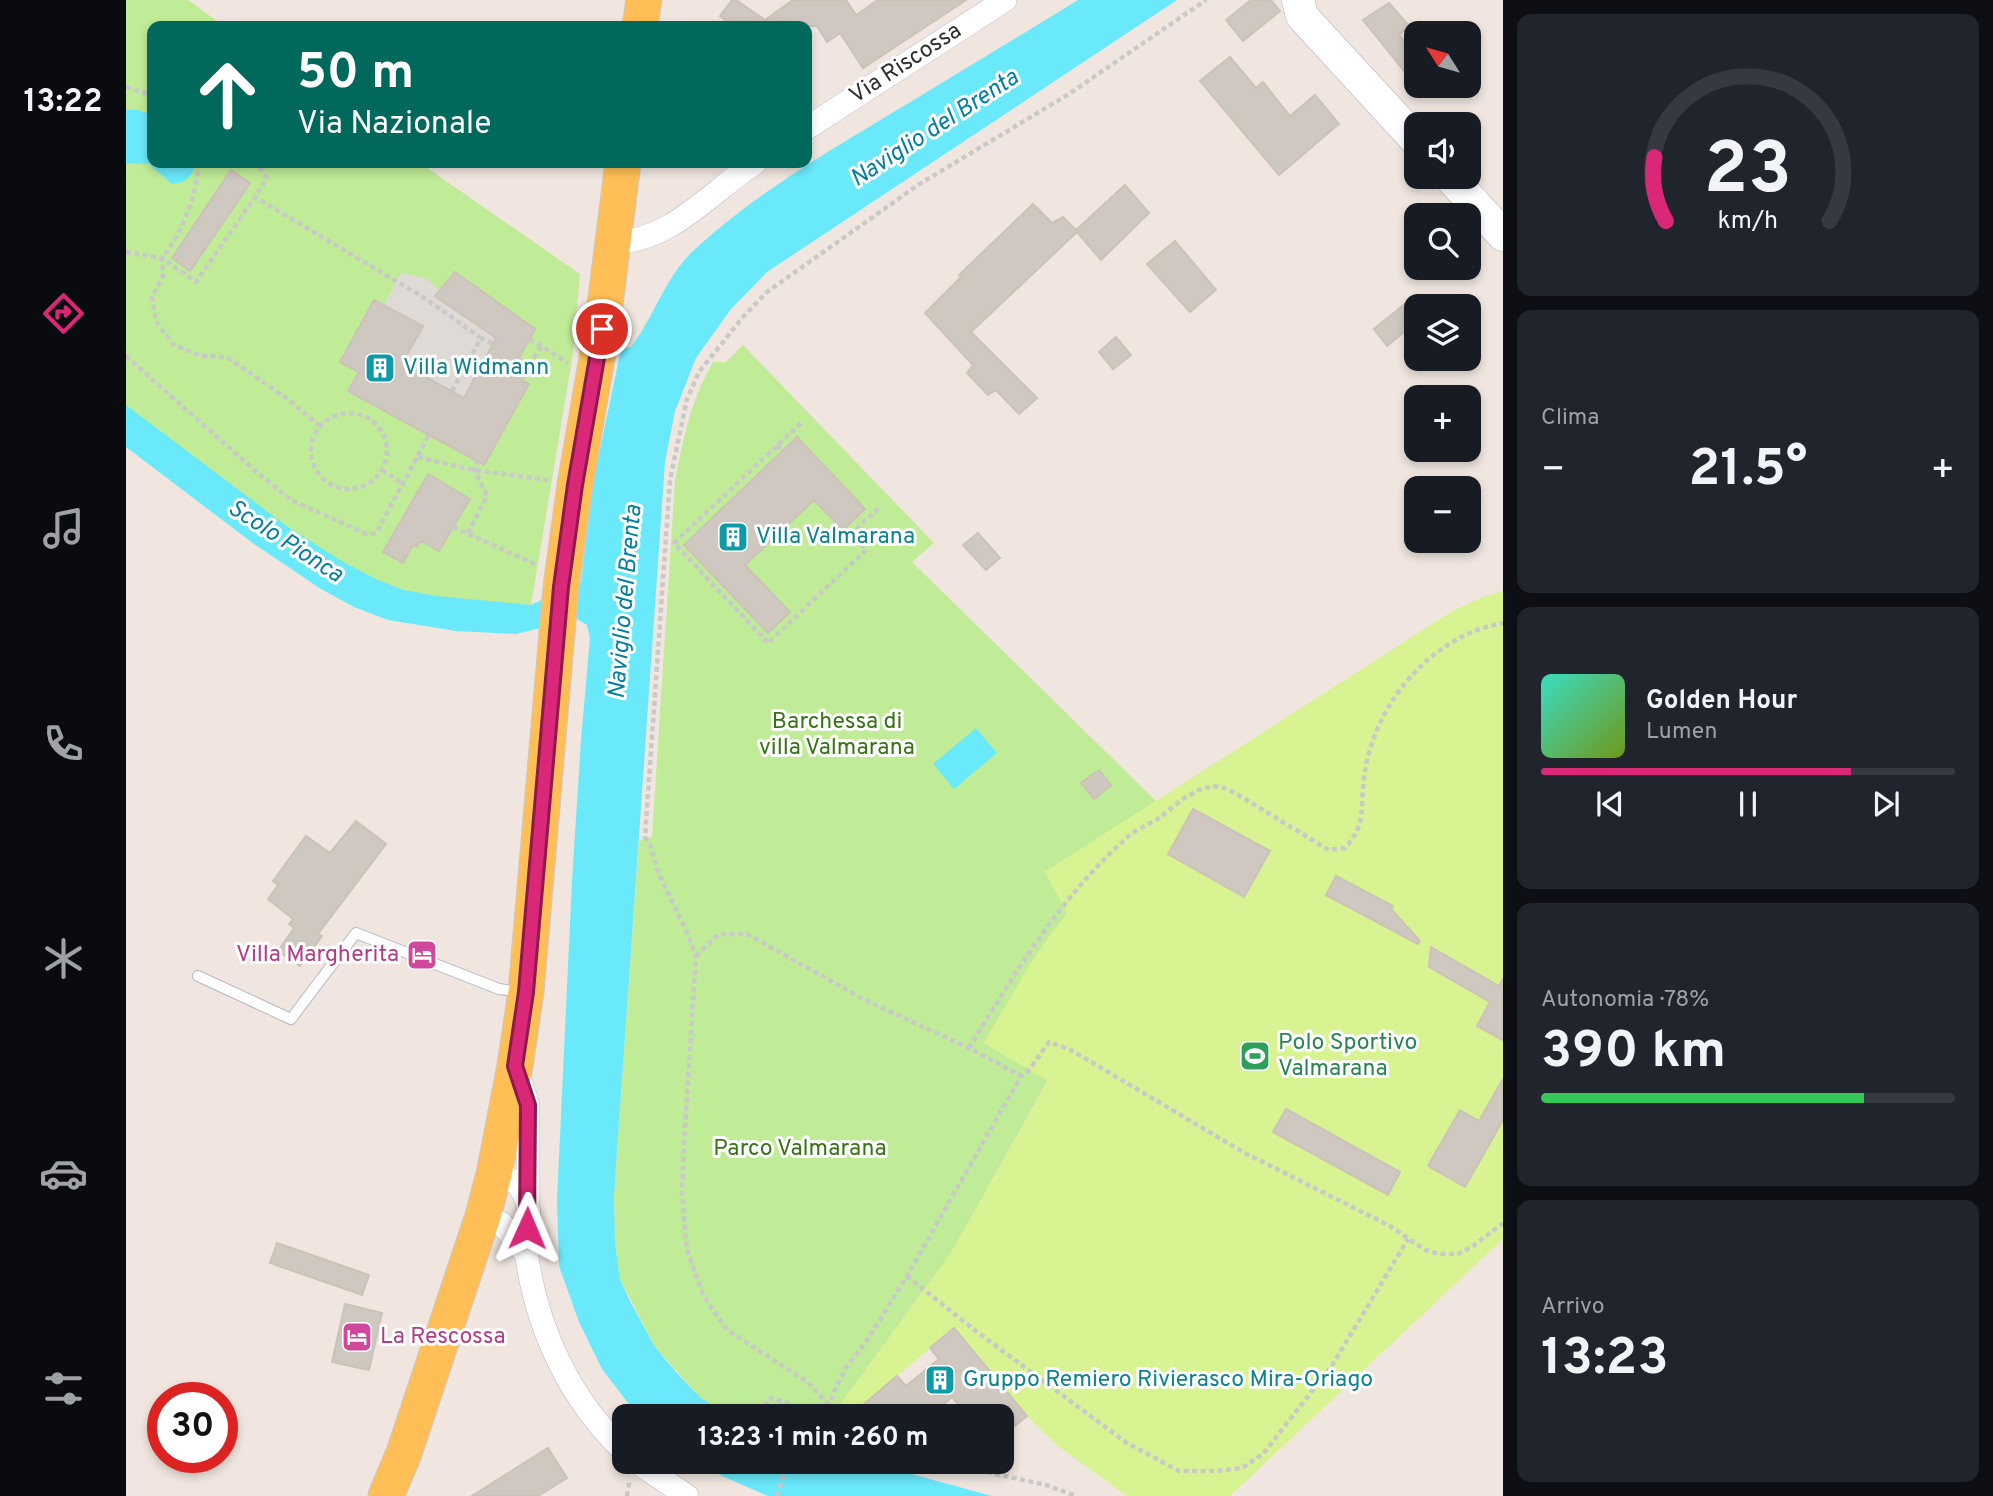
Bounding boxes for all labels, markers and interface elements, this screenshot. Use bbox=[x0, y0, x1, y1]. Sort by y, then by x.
street label: Via Riscossa bbox=[845, 17, 967, 111]
north arrow bbox=[1404, 21, 1480, 98]
map controls bbox=[1404, 21, 1481, 553]
text: 50 m bbox=[297, 44, 414, 106]
icon: ahead bbox=[182, 49, 273, 140]
water label: Naviglio del Brenta bbox=[845, 63, 1025, 195]
text: 13:22 bbox=[24, 83, 102, 123]
text: Via Nazionale bbox=[297, 105, 491, 145]
button: sound bbox=[1404, 112, 1481, 189]
text: 23 bbox=[1704, 128, 1792, 220]
button: search bbox=[1404, 203, 1481, 280]
text: km/h bbox=[1718, 206, 1778, 238]
icon: directions bbox=[39, 289, 88, 338]
button: layers bbox=[1404, 294, 1481, 371]
pin bbox=[572, 299, 632, 359]
icon: arrive bbox=[583, 310, 621, 348]
building icon: Villa Widmann bbox=[363, 351, 397, 385]
place label: Villa Widmann bbox=[403, 354, 549, 383]
button: + bbox=[1404, 385, 1481, 462]
text: Clima bbox=[1541, 404, 1599, 433]
text: 21.5° bbox=[1689, 438, 1807, 504]
text: − bbox=[1541, 447, 1566, 496]
text: + bbox=[1930, 447, 1955, 496]
button: − bbox=[1404, 476, 1481, 553]
water label: Scolo Pionca bbox=[222, 494, 349, 591]
water label: Naviglio del Brenta bbox=[603, 503, 649, 700]
icon: music bbox=[39, 504, 88, 553]
building icon: Villa Valmarana bbox=[716, 520, 750, 554]
place label: Villa Valmarana bbox=[756, 523, 915, 552]
text: Golden Hour bbox=[1646, 685, 1797, 718]
park label: Barchessa di villa Valmarana bbox=[759, 708, 915, 763]
text: Lumen bbox=[1646, 718, 1717, 747]
icon: phone bbox=[39, 719, 88, 768]
icon: previous bbox=[1591, 785, 1629, 823]
icon: pause bbox=[1729, 785, 1767, 823]
icon: next bbox=[1867, 785, 1905, 823]
icon: climate bbox=[39, 934, 88, 983]
hotel icon: Villa Margherita bbox=[405, 938, 439, 972]
place label: Villa Margherita bbox=[236, 941, 399, 970]
text: Autonomia · 78% bbox=[1541, 986, 1709, 1015]
text: 390 km bbox=[1541, 1020, 1726, 1086]
place label: Polo Sportivo Valmarana bbox=[1278, 1029, 1417, 1084]
sports icon: Polo Sportivo Valmarana bbox=[1238, 1039, 1272, 1073]
park label: Parco Valmarana bbox=[713, 1135, 887, 1164]
icon: car bbox=[39, 1149, 88, 1198]
position arrow bbox=[490, 1191, 564, 1265]
text: Arrivo bbox=[1541, 1293, 1605, 1322]
hotel icon: La Rescossa bbox=[340, 1320, 374, 1354]
place label: La Rescossa bbox=[380, 1323, 506, 1352]
text: 13:23 bbox=[1541, 1327, 1669, 1393]
building icon: Gruppo Remiero Rivierasco Mira-Oriago bbox=[923, 1363, 957, 1397]
icon: filters bbox=[39, 1364, 88, 1413]
place label: Gruppo Remiero Rivierasco Mira-Oriago bbox=[963, 1366, 1373, 1395]
speed limit sign: 30 bbox=[147, 1382, 238, 1473]
text: 13:23 · 1 min · 260 m bbox=[698, 1422, 928, 1455]

